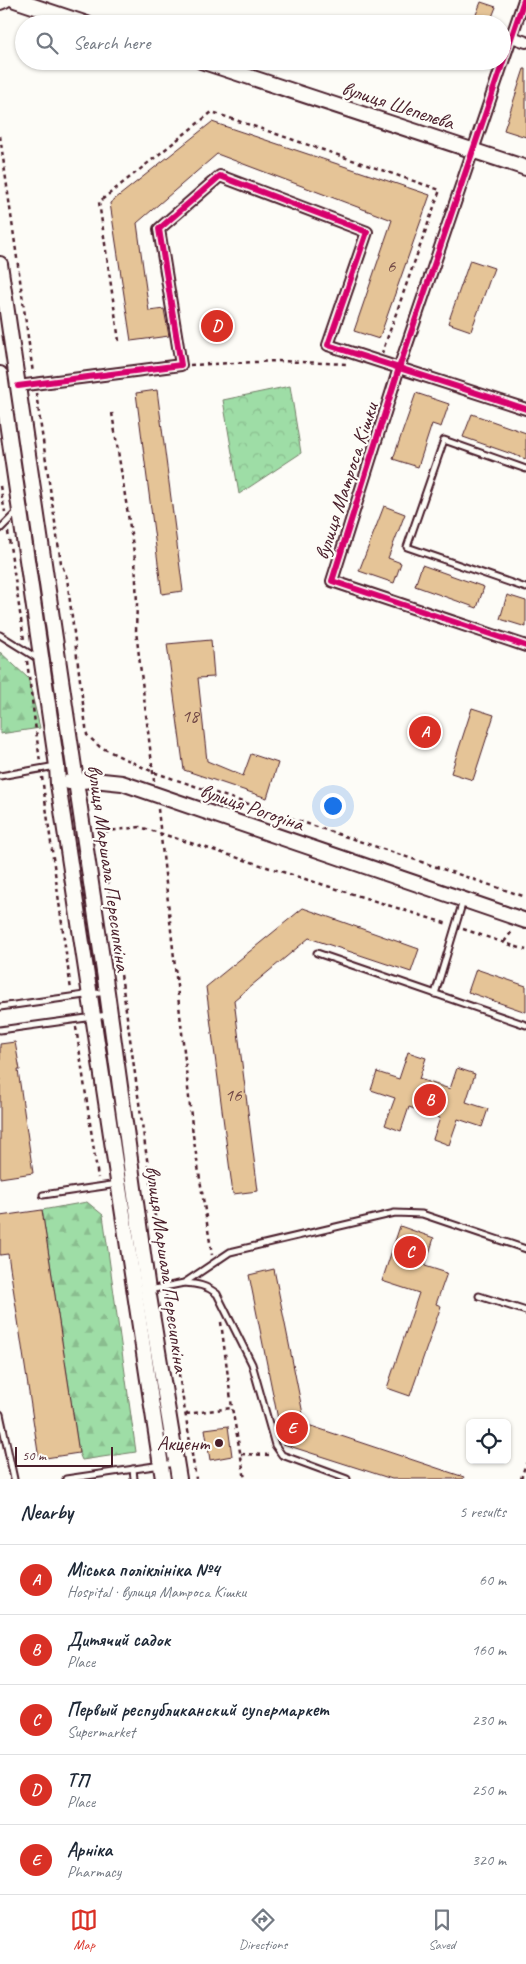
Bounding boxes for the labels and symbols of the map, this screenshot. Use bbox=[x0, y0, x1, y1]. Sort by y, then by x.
street label: вулиця Шепелєва bbox=[339, 75, 459, 136]
house number: 6 bbox=[387, 254, 397, 278]
pin: D bbox=[201, 307, 233, 345]
street label: вулиця Матроса Кішки bbox=[308, 398, 384, 563]
house number: 18 bbox=[181, 704, 201, 728]
pin: A bbox=[409, 713, 441, 751]
street label: вулиця Маршала Пересипкіна bbox=[82, 763, 137, 975]
street label: вулиця Рогозіна bbox=[197, 777, 309, 837]
your location bbox=[320, 793, 346, 819]
pin: B bbox=[414, 1081, 446, 1119]
house number: 16 bbox=[224, 1083, 243, 1107]
street label: вулиця Маршала Пересипкіна bbox=[140, 1164, 195, 1376]
pin: C bbox=[394, 1233, 426, 1271]
pin: E bbox=[276, 1409, 308, 1447]
place label: Акцент bbox=[157, 1430, 210, 1456]
marker: Акцент bbox=[213, 1437, 225, 1449]
scale bar bbox=[15, 1444, 112, 1467]

